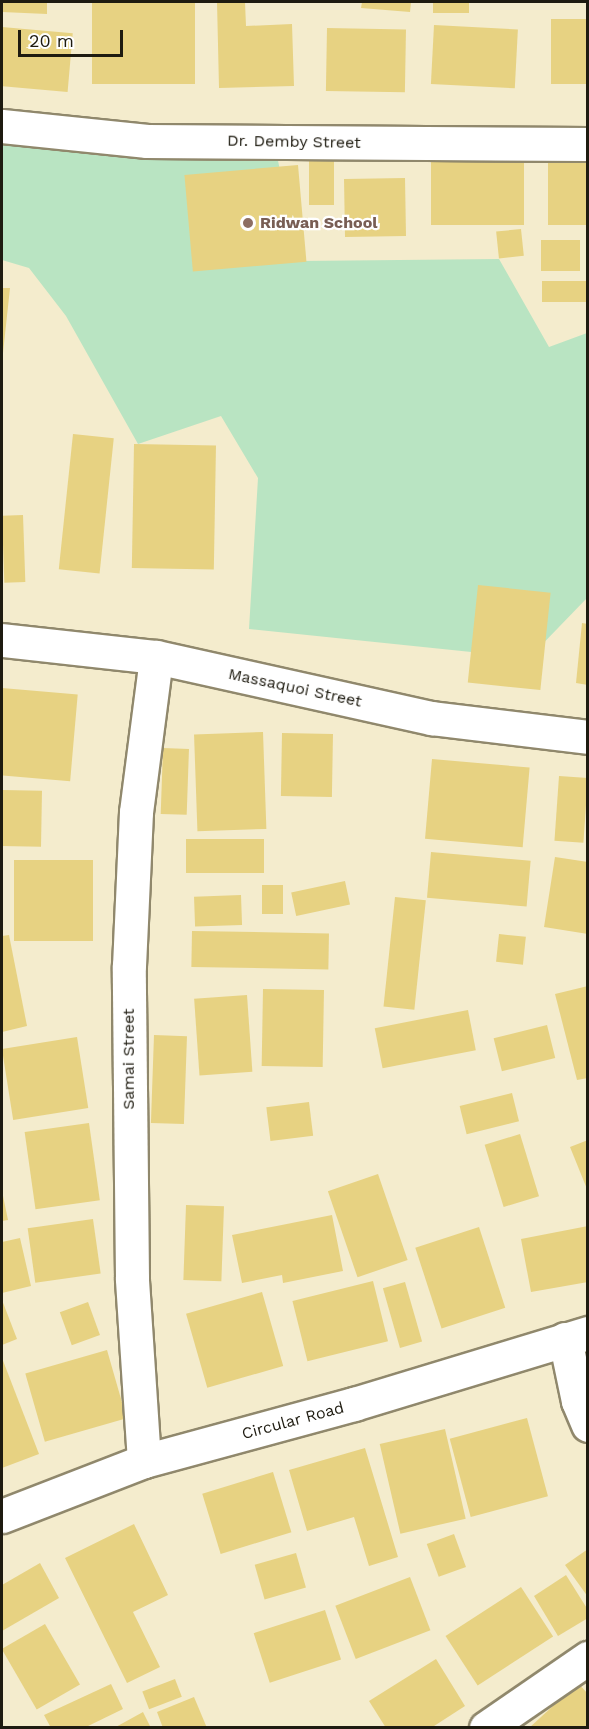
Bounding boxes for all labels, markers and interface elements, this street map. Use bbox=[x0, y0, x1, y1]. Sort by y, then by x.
scale bar bbox=[21, 18, 126, 56]
text: 20 m bbox=[29, 30, 74, 51]
street label: Dr. Demby Street bbox=[227, 131, 361, 153]
place label: Ridwan School bbox=[260, 213, 377, 233]
marker: Ridwan School bbox=[241, 216, 255, 230]
street label: Massaquoi Street bbox=[227, 664, 363, 712]
street label: Samai Street bbox=[119, 1008, 139, 1110]
street label: Circular Road bbox=[240, 1398, 346, 1444]

